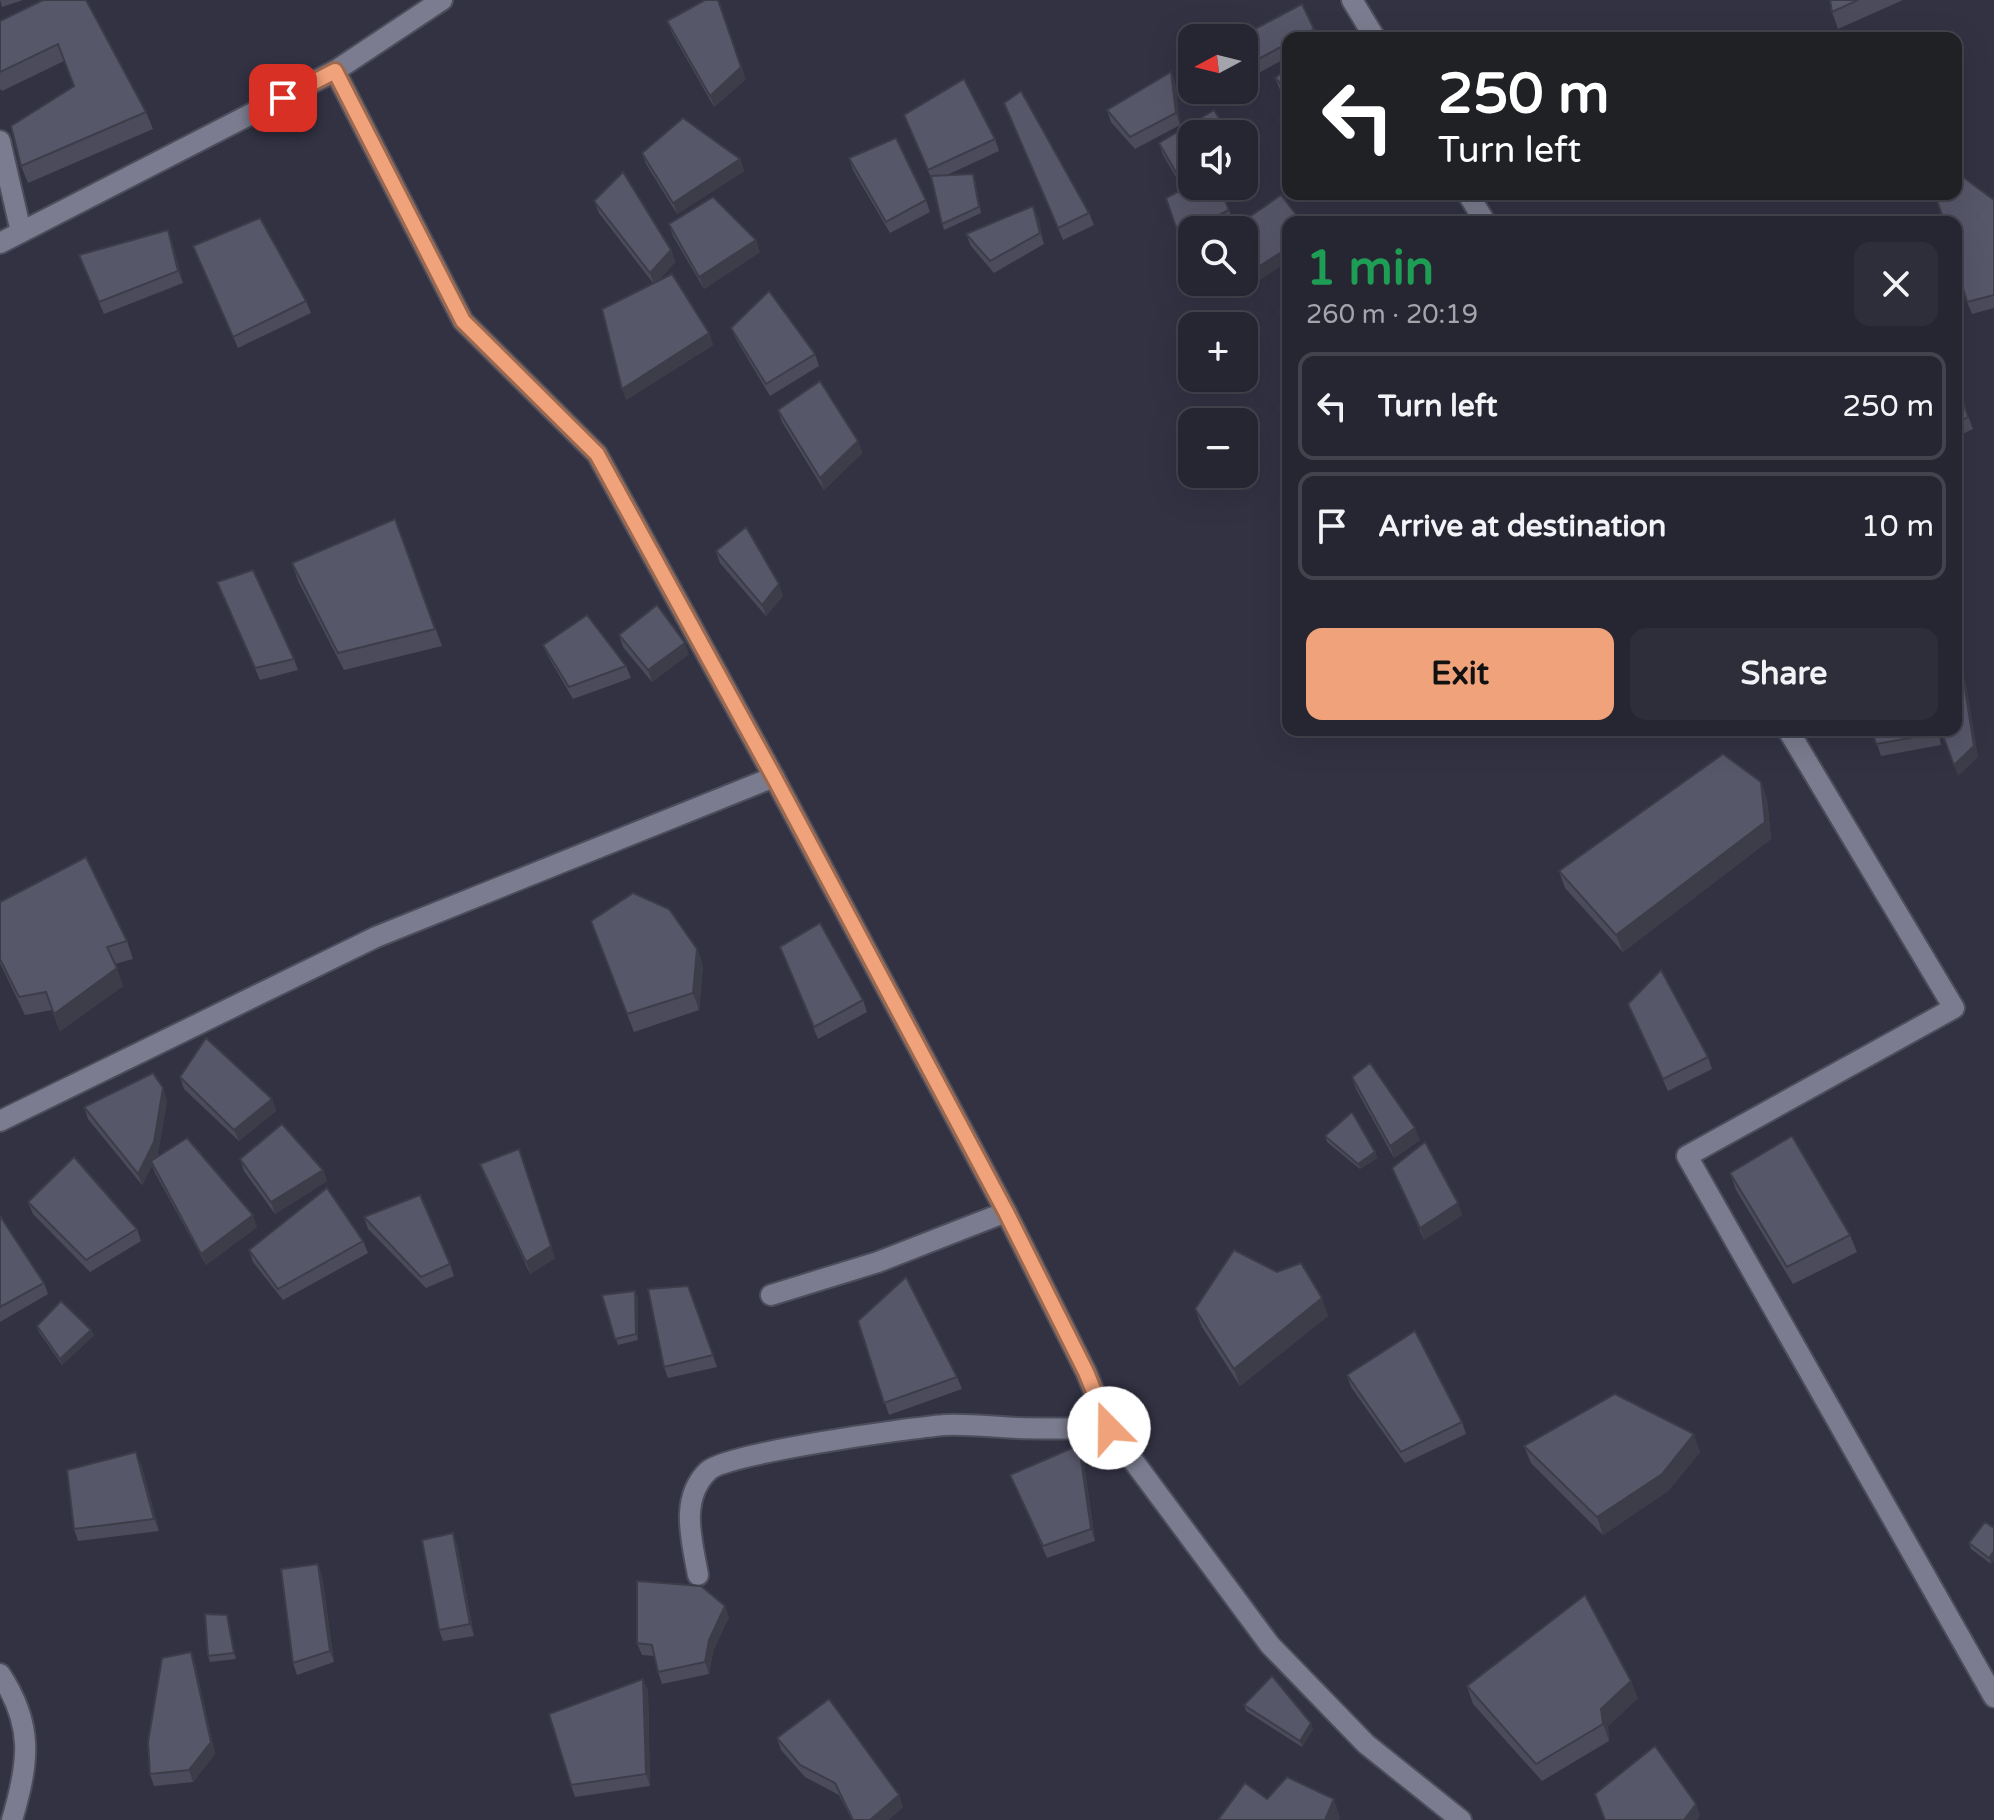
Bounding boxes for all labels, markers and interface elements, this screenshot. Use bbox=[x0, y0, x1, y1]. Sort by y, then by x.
north arrow bbox=[1178, 24, 1258, 104]
map controls bbox=[1178, 24, 1258, 488]
text: 250 m bbox=[1438, 61, 1609, 128]
pin bbox=[249, 64, 317, 132]
icon: left bbox=[1306, 64, 1410, 168]
icon: arrive bbox=[261, 76, 305, 120]
button: sound bbox=[1178, 120, 1258, 200]
text: Turn left bbox=[1438, 129, 1581, 172]
button: search bbox=[1178, 216, 1258, 296]
text: 1 min bbox=[1306, 240, 1434, 298]
button: close bbox=[1854, 242, 1938, 326]
text: 260 m · 20:19 bbox=[1306, 299, 1478, 330]
button: + bbox=[1178, 312, 1258, 392]
icon: left bbox=[1310, 384, 1354, 428]
text: Turn left bbox=[1378, 388, 1497, 425]
text: 250 m bbox=[1842, 388, 1934, 425]
button: − bbox=[1178, 408, 1258, 488]
icon: arrive bbox=[1310, 504, 1354, 548]
text: Arrive at destination bbox=[1378, 508, 1666, 545]
text: 10 m bbox=[1861, 508, 1934, 545]
button: Exit bbox=[1306, 628, 1614, 720]
button: Share bbox=[1630, 628, 1938, 720]
position arrow bbox=[1067, 1386, 1151, 1470]

